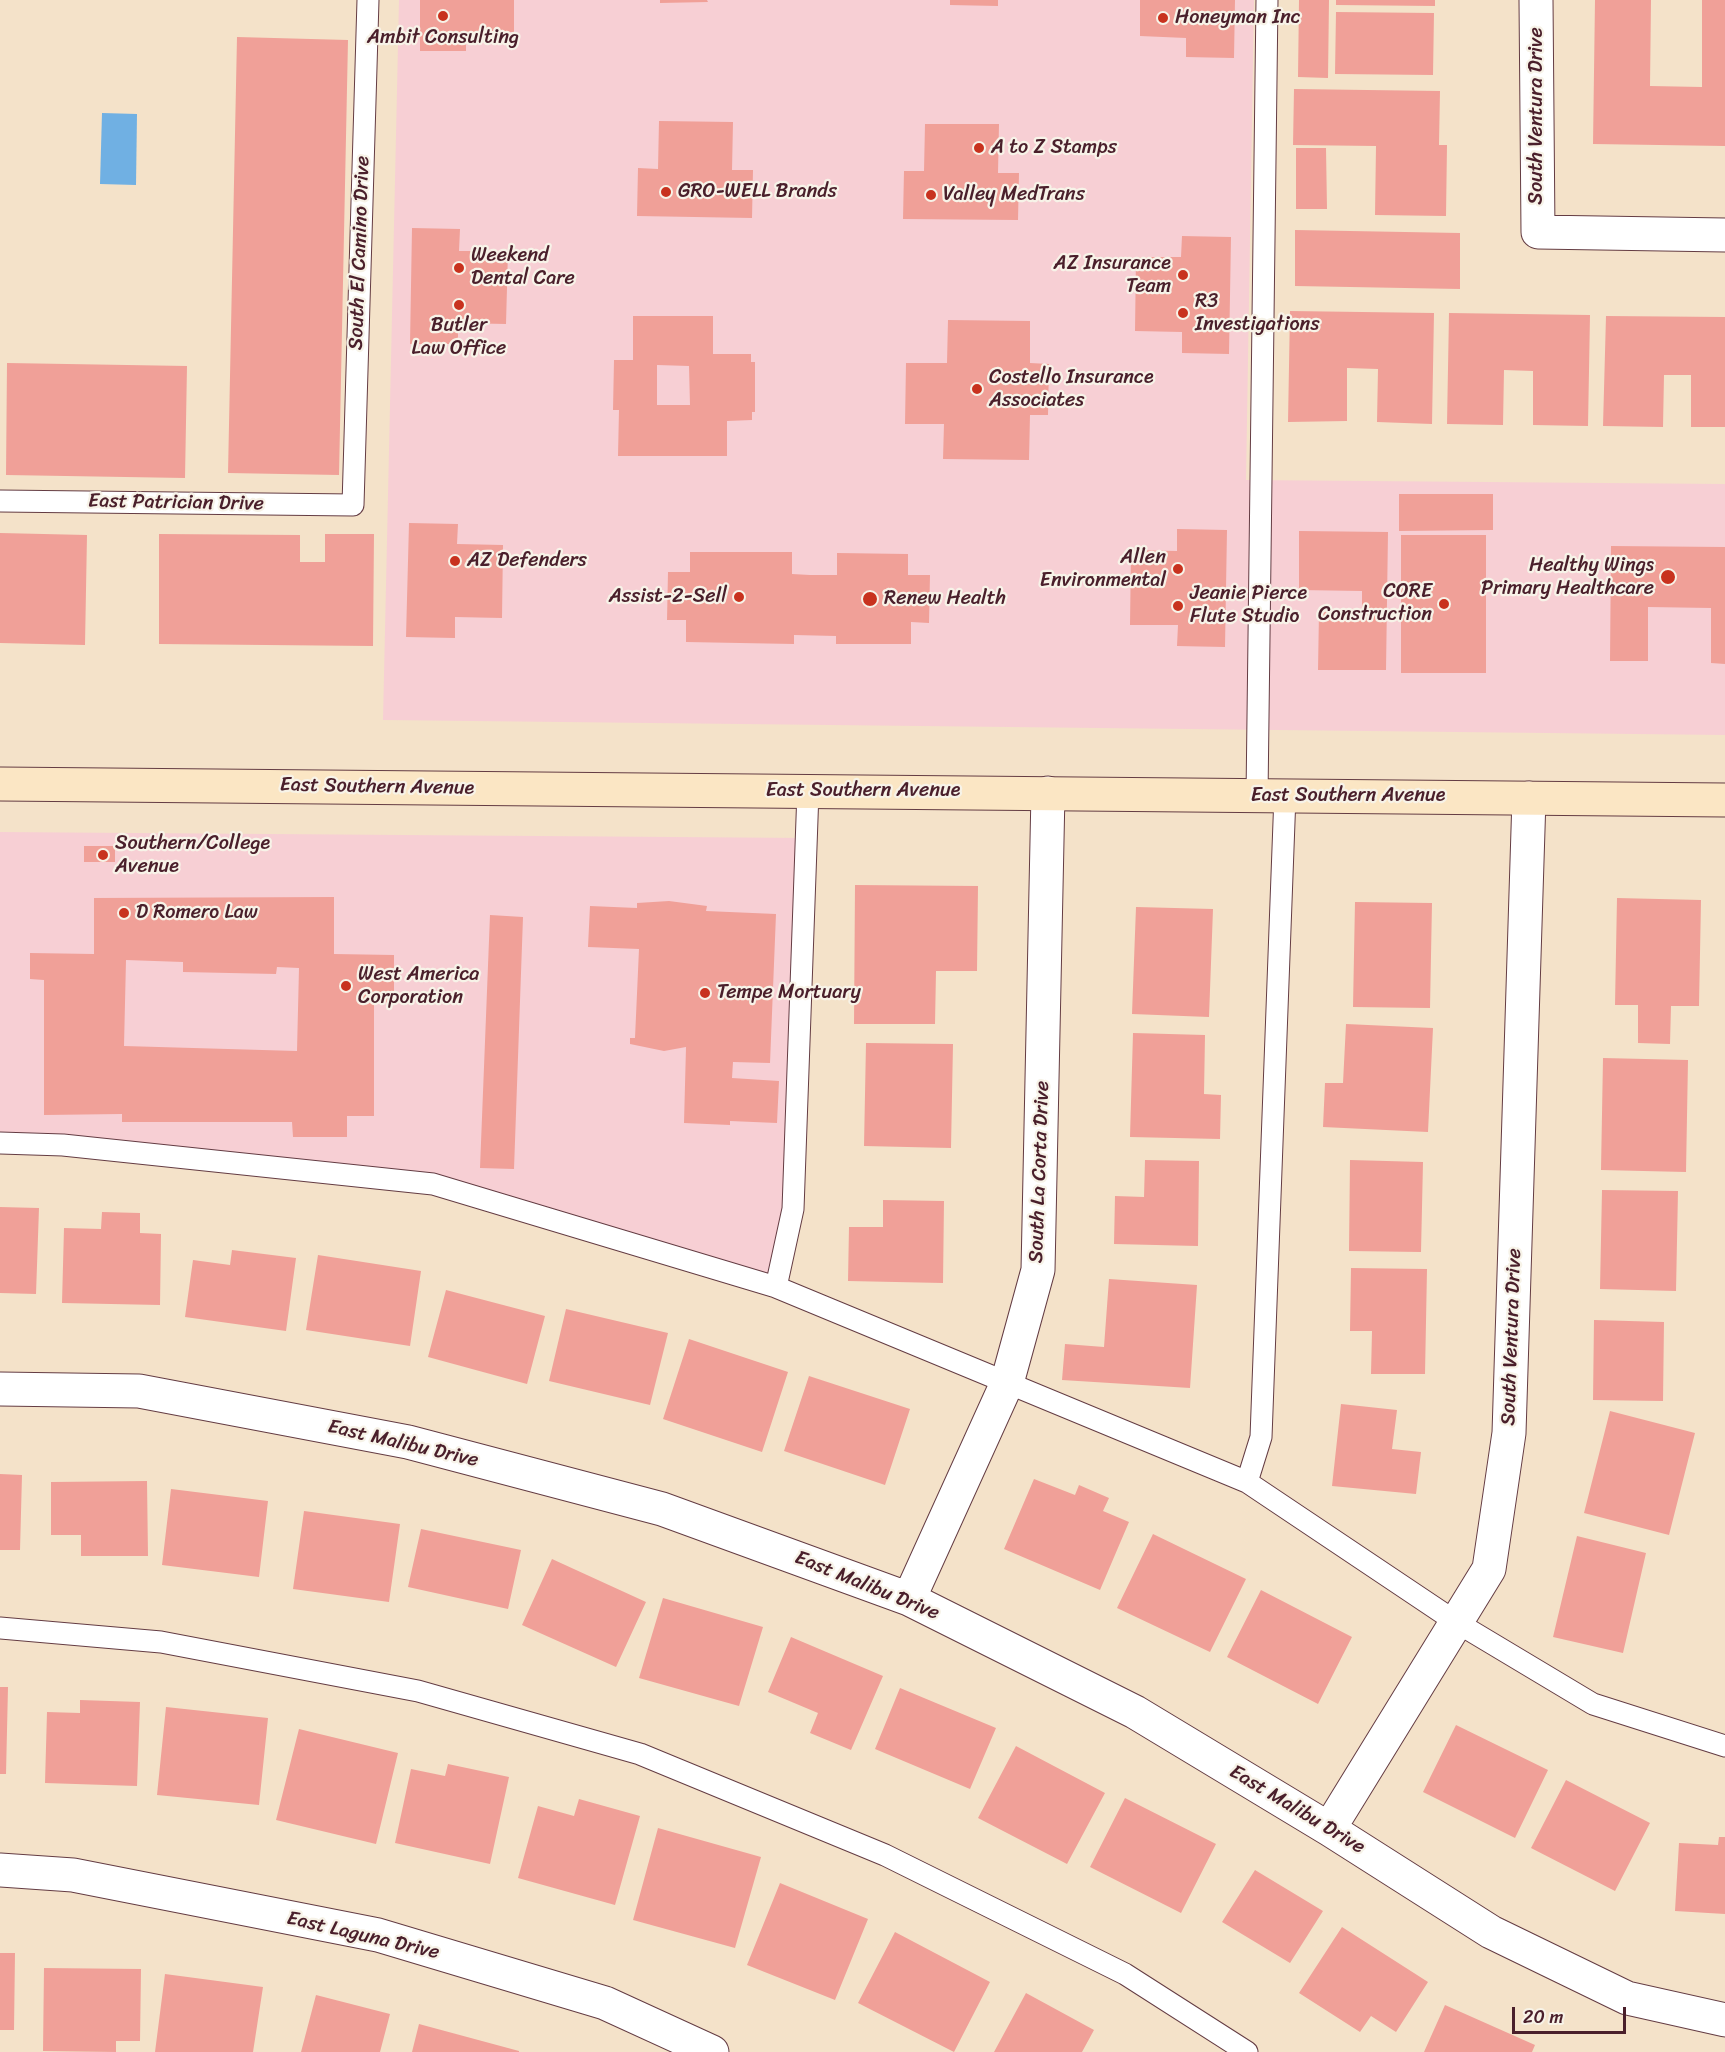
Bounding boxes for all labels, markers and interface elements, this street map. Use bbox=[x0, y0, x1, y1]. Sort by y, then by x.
place label: Honeyman Inc bbox=[1175, 6, 1301, 30]
marker: Ambit Consulting bbox=[436, 9, 450, 23]
marker: Honeyman Inc bbox=[1156, 11, 1170, 25]
place label: Ambit Consulting bbox=[367, 26, 519, 50]
street label: South Ventura Drive bbox=[1525, 27, 1549, 205]
place label: A to Z Stamps bbox=[991, 136, 1117, 160]
marker: A to Z Stamps bbox=[972, 141, 986, 155]
street label: South El Camino Drive bbox=[345, 155, 375, 351]
place label: GRO-WELL Brands bbox=[678, 180, 837, 204]
place label: Valley MedTrans bbox=[943, 183, 1085, 207]
marker: GRO-WELL Brands bbox=[659, 185, 673, 199]
marker: Valley MedTrans bbox=[924, 188, 938, 202]
place label: Weekend Dental Care bbox=[471, 244, 575, 291]
place label: AZ Insurance Team bbox=[1054, 252, 1171, 299]
marker: Weekend Dental Care bbox=[452, 261, 466, 275]
marker: AZ Insurance Team bbox=[1176, 268, 1190, 282]
place label: R3 Investigations bbox=[1195, 290, 1320, 337]
marker: Butler Law Office bbox=[452, 298, 466, 312]
marker: R3 Investigations bbox=[1176, 306, 1190, 320]
place label: Butler Law Office bbox=[412, 314, 506, 361]
place label: Costello Insurance Associates bbox=[989, 366, 1154, 413]
marker: Costello Insurance Associates bbox=[970, 382, 984, 396]
street label: East Patrician Drive bbox=[88, 489, 264, 517]
place label: Allen Environmental bbox=[1040, 546, 1166, 593]
place label: AZ Defenders bbox=[467, 549, 587, 573]
marker: AZ Defenders bbox=[448, 554, 462, 568]
place label: Healthy Wings Primary Healthcare bbox=[1481, 554, 1654, 601]
marker: Allen Environmental bbox=[1171, 562, 1185, 576]
marker: Healthy Wings Primary Healthcare bbox=[1659, 568, 1677, 586]
place label: CORE Construction bbox=[1318, 580, 1432, 627]
place label: Jeanie Pierce Flute Studio bbox=[1190, 582, 1307, 629]
place label: Assist-2-Sell bbox=[609, 585, 727, 609]
place label: Renew Health bbox=[884, 587, 1006, 611]
marker: Assist-2-Sell bbox=[732, 590, 746, 604]
marker: Renew Health bbox=[861, 590, 879, 608]
marker: CORE Construction bbox=[1437, 597, 1451, 611]
marker: Jeanie Pierce Flute Studio bbox=[1171, 599, 1185, 613]
street label: East Southern Avenue bbox=[280, 773, 474, 801]
street label: East Southern Avenue bbox=[766, 779, 960, 803]
street label: East Southern Avenue bbox=[1251, 784, 1445, 808]
place label: Southern/College Avenue bbox=[115, 832, 270, 879]
marker: Southern/College Avenue bbox=[96, 848, 110, 862]
place label: D Romero Law bbox=[136, 901, 257, 925]
marker: D Romero Law bbox=[117, 906, 131, 920]
place label: West America Corporation bbox=[358, 963, 479, 1010]
marker: West America Corporation bbox=[339, 979, 353, 993]
place label: Tempe Mortuary bbox=[717, 981, 861, 1005]
marker: Tempe Mortuary bbox=[698, 986, 712, 1000]
street label: South La Corta Drive bbox=[1025, 1080, 1055, 1264]
street label: South Ventura Drive bbox=[1497, 1248, 1527, 1426]
street label: East Malibu Drive bbox=[325, 1415, 481, 1473]
street label: East Malibu Drive bbox=[791, 1546, 943, 1626]
street label: East Malibu Drive bbox=[1225, 1760, 1369, 1860]
street label: East Laguna Drive bbox=[284, 1907, 442, 1965]
scale bar bbox=[1515, 1995, 1629, 2033]
text: 20 m bbox=[1523, 2001, 1563, 2033]

